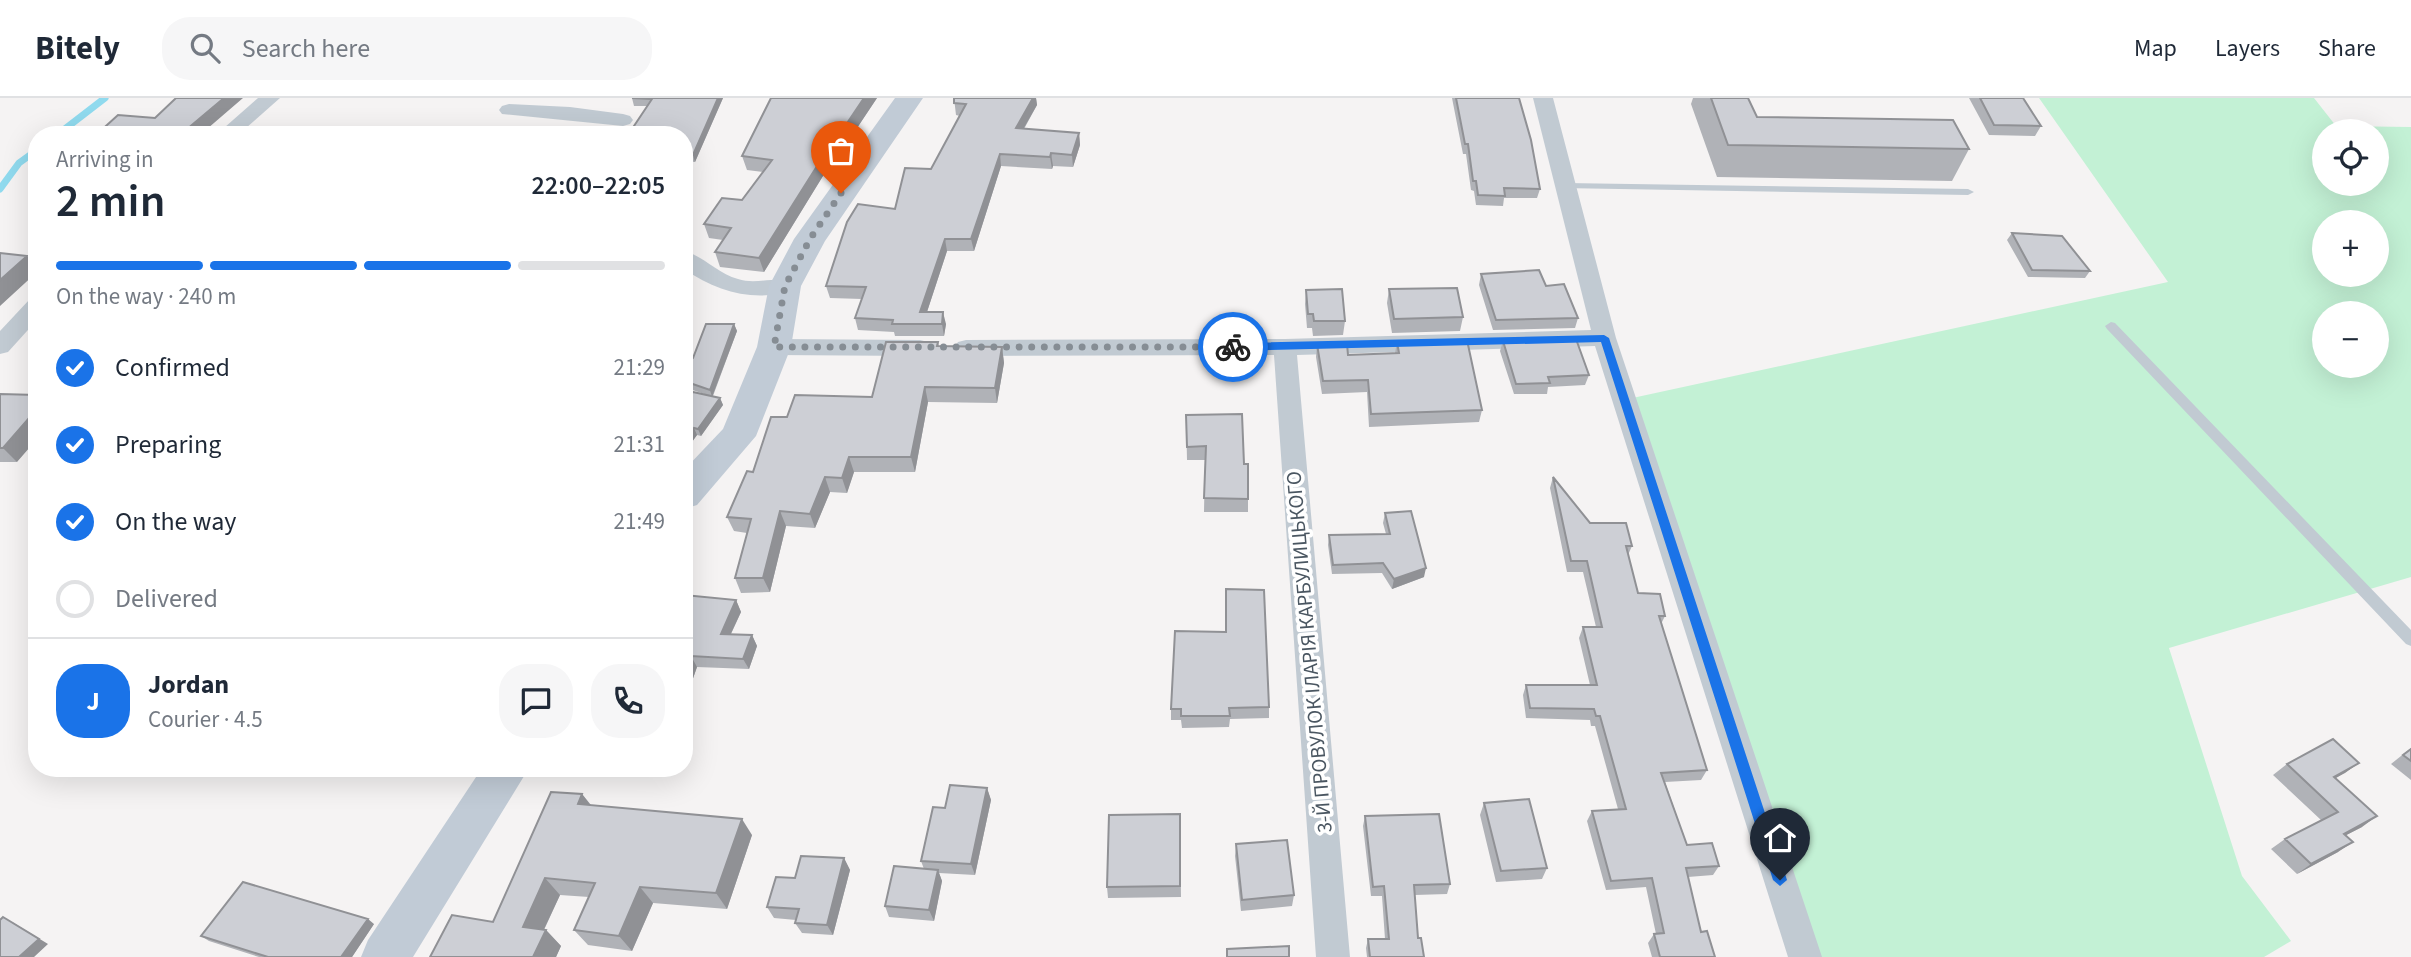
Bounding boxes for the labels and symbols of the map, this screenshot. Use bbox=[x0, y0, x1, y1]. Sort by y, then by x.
pin bbox=[811, 121, 871, 193]
courier bbox=[1198, 312, 1268, 382]
street label: 3-Й ПРОВУЛОК ІЛАРІЯ КАРБУЛИЦЬКОГО bbox=[1278, 470, 1340, 834]
pin bbox=[1750, 808, 1810, 880]

